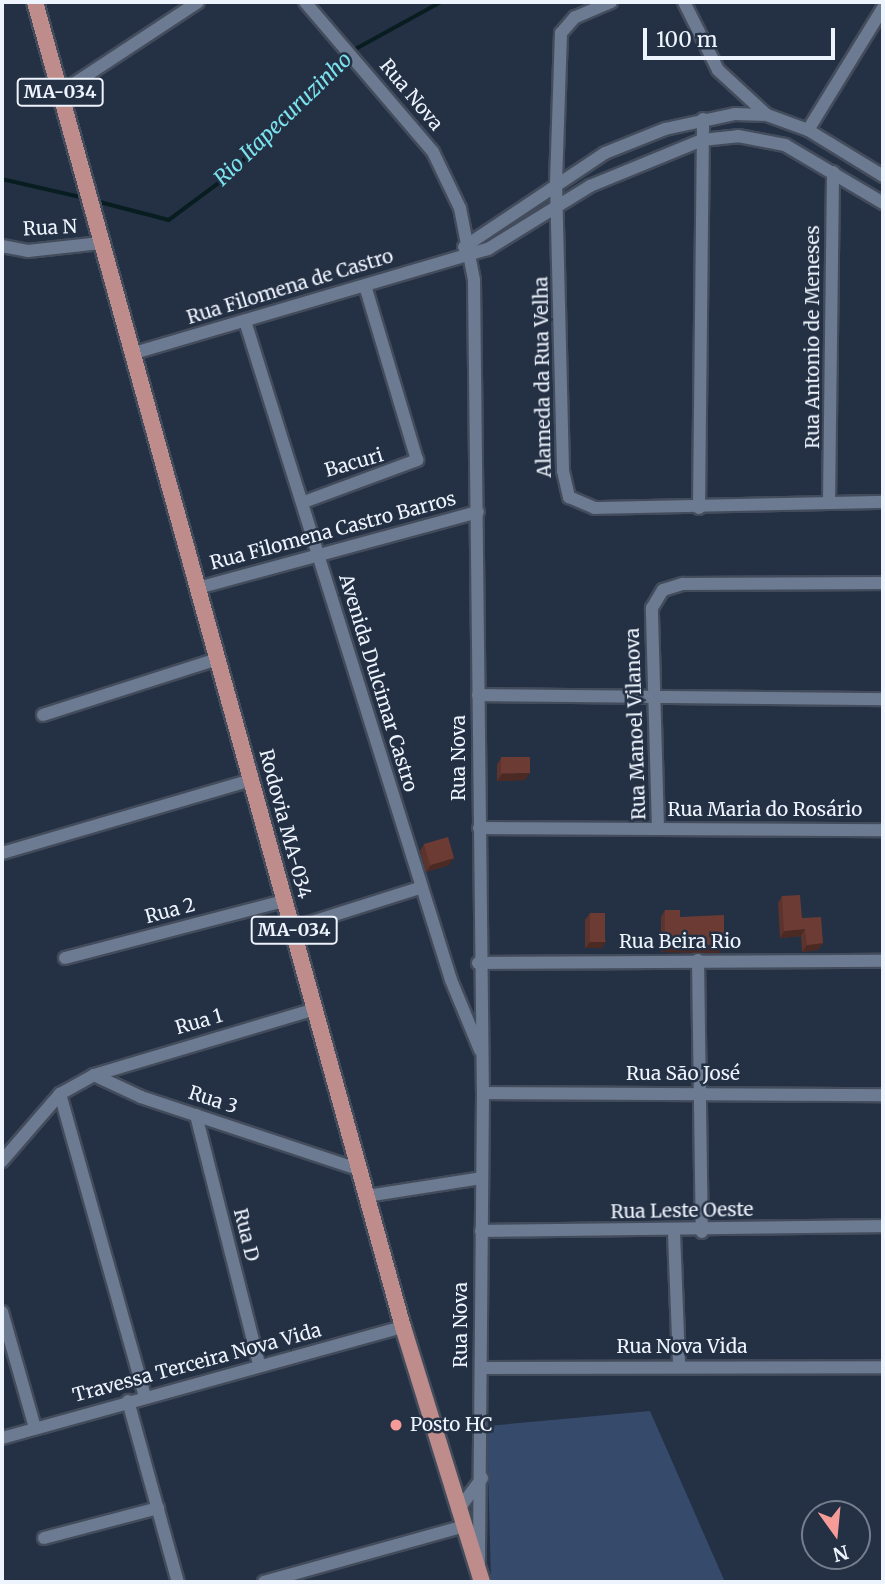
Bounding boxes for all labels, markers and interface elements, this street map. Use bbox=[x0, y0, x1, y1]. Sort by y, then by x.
scale bar bbox=[647, 14, 840, 58]
text: 100 m bbox=[656, 26, 718, 53]
water label: Rio Itapecuruzinho bbox=[209, 47, 357, 191]
street label: Rua Nova bbox=[375, 55, 447, 135]
road number: MA-034 bbox=[16, 78, 104, 106]
street label: Rua N bbox=[22, 215, 78, 241]
street label: Rua Antonio de Meneses bbox=[802, 225, 824, 449]
street label: Rua Filomena de Castro bbox=[184, 245, 396, 329]
street label: Alameda da Rua Velha bbox=[530, 276, 556, 478]
street label: Bacuri bbox=[322, 444, 386, 482]
street label: Rua Filomena Castro Barros bbox=[208, 487, 458, 575]
street label: Avenida Dulcimar Castro bbox=[334, 571, 422, 795]
street label: Rua Manoel Vilanova bbox=[621, 628, 651, 820]
street label: Rua Nova bbox=[448, 715, 470, 801]
street label: Rodovia MA-034 bbox=[254, 747, 316, 901]
street label: Rua Maria do Rosário bbox=[668, 799, 862, 821]
street label: Rua 2 bbox=[142, 893, 198, 929]
road number: MA-034 bbox=[250, 916, 338, 945]
street label: Rua Beira Rio bbox=[619, 931, 741, 953]
street label: Rua 1 bbox=[173, 1004, 225, 1040]
street label: Rua São José bbox=[626, 1063, 740, 1085]
street label: Rua 3 bbox=[185, 1081, 241, 1119]
street label: Rua Leste Oeste bbox=[610, 1198, 754, 1224]
street label: Rua D bbox=[228, 1206, 264, 1264]
street label: Rua Nova bbox=[450, 1282, 472, 1368]
street label: Travessa Terceira Nova Vida bbox=[70, 1319, 324, 1407]
street label: Rua Nova Vida bbox=[617, 1336, 747, 1358]
place label: Posto HC bbox=[410, 1414, 492, 1436]
marker: Posto HC bbox=[388, 1417, 404, 1433]
north arrow bbox=[801, 1500, 871, 1570]
text: N bbox=[831, 1540, 851, 1567]

